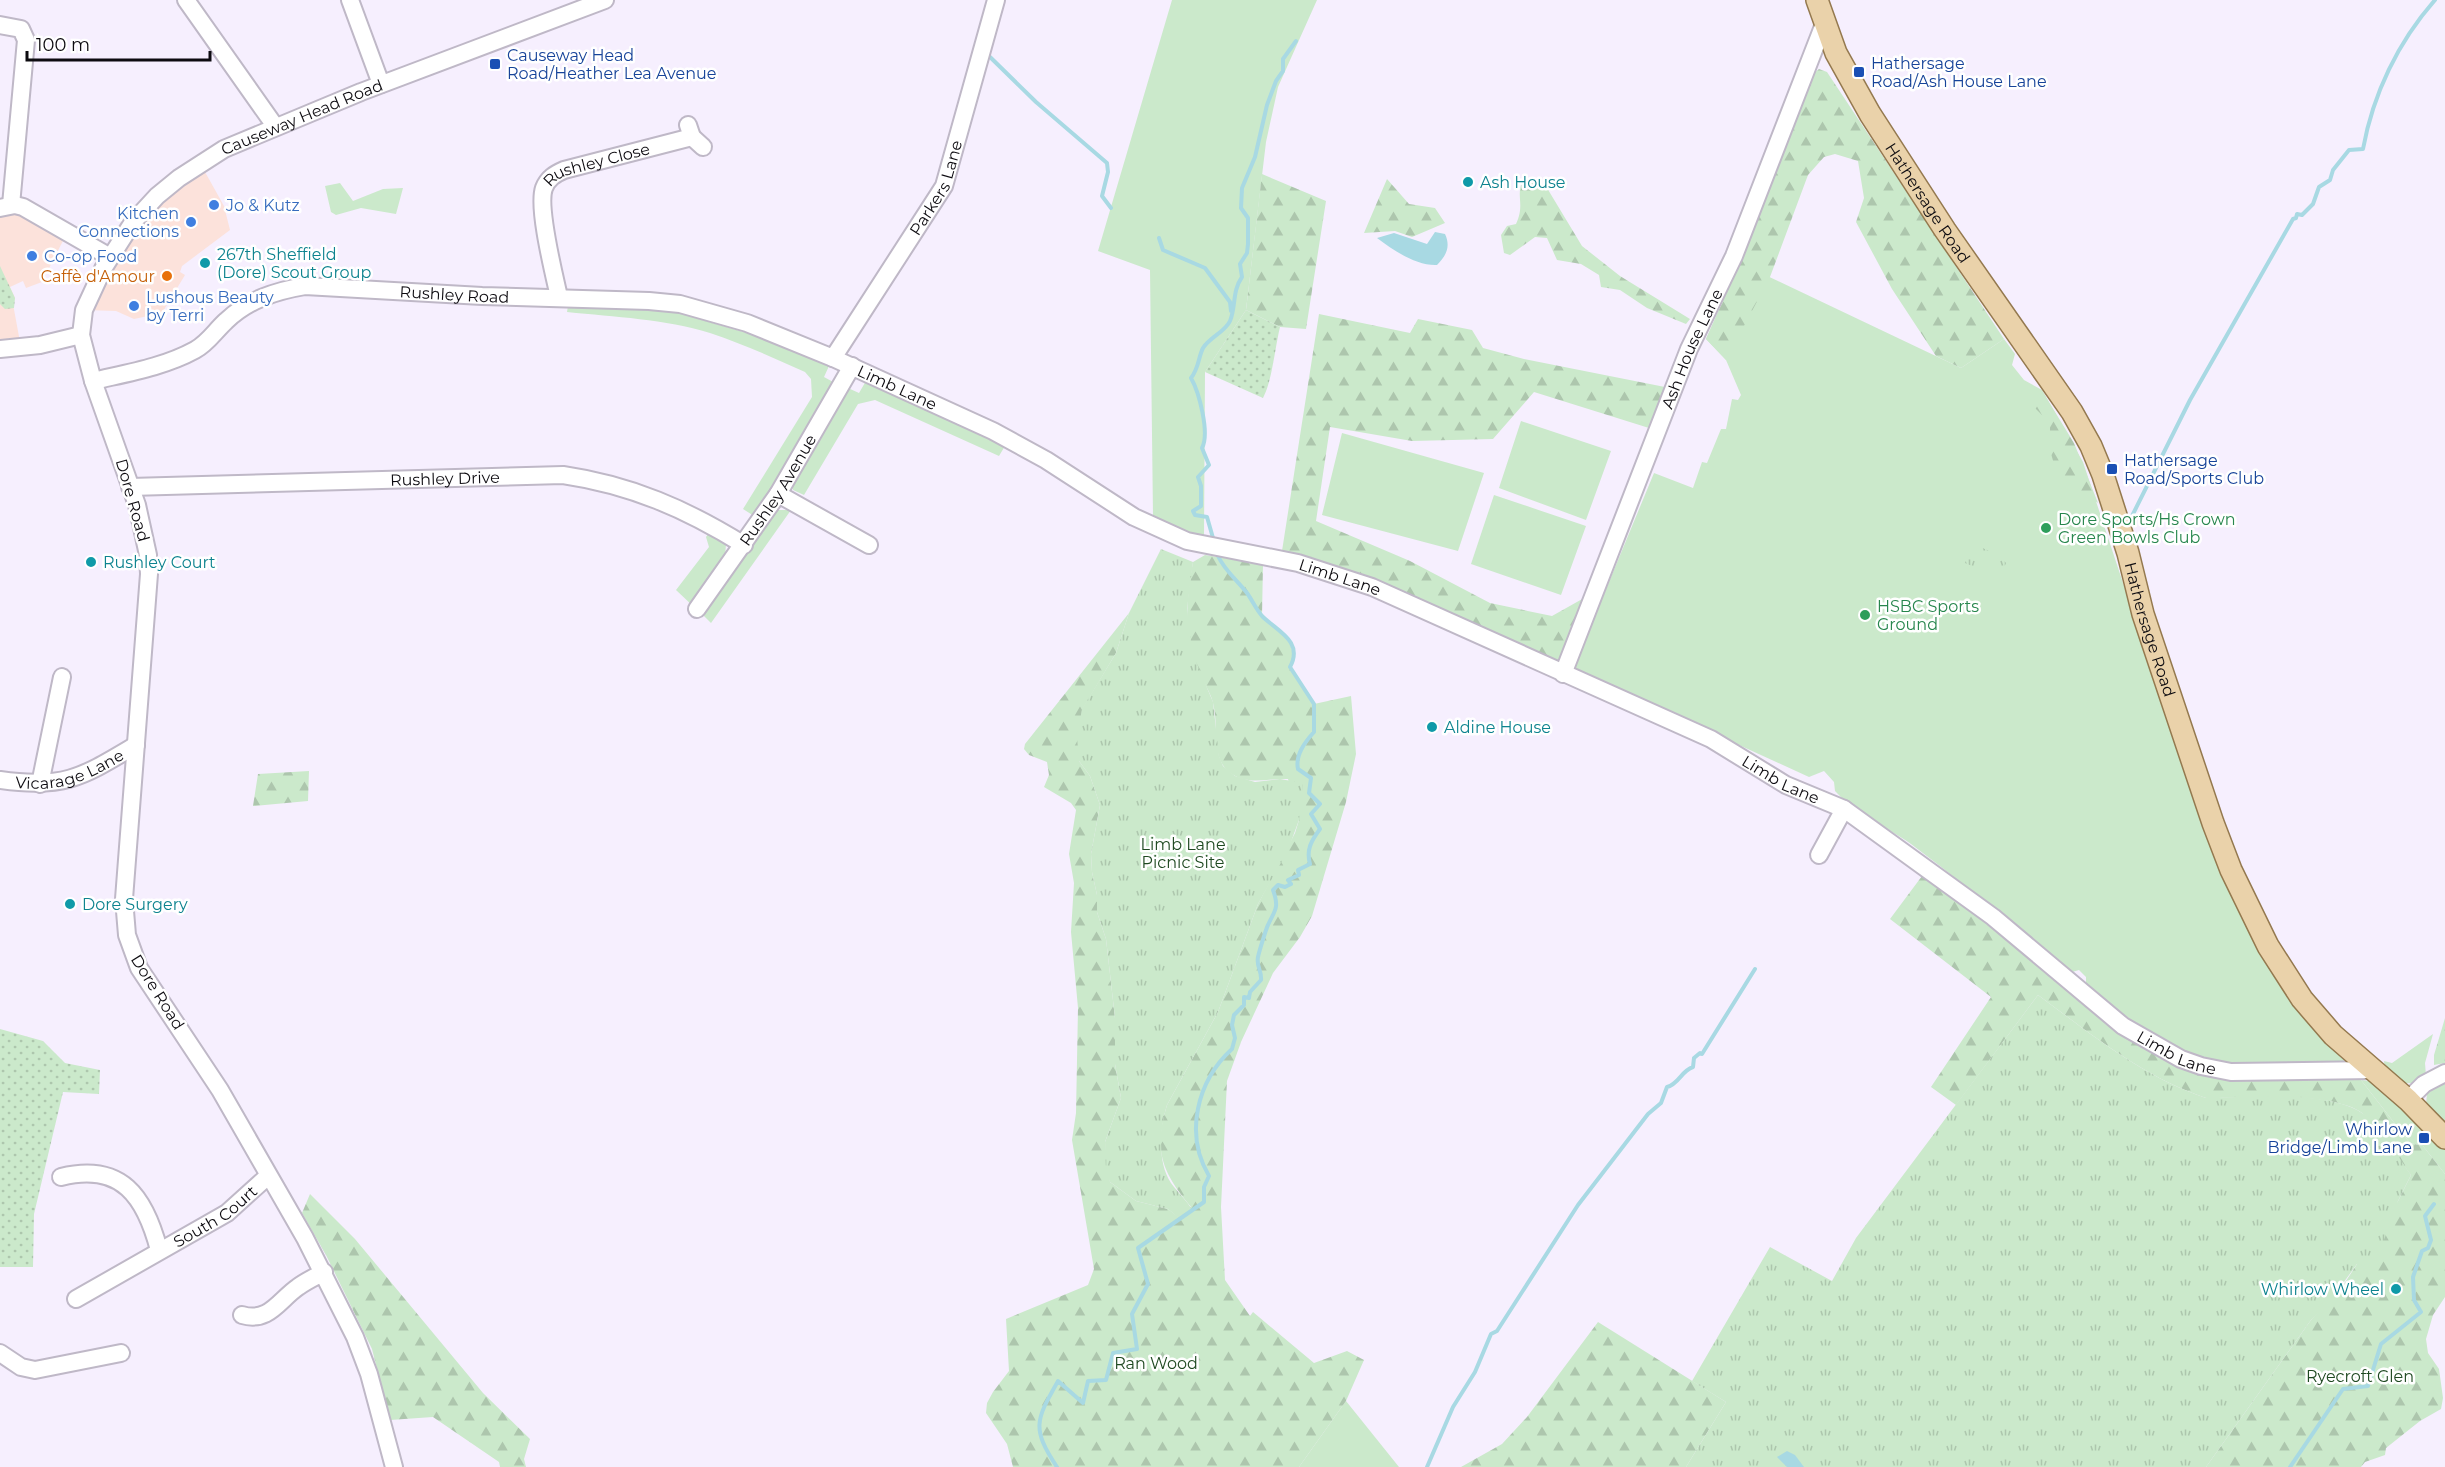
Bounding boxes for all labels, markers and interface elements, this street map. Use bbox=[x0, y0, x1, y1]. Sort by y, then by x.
scale bar bbox=[27, 24, 210, 62]
text: 100 m bbox=[36, 34, 90, 56]
place label: Causeway Head Road/Heather Lea Avenue bbox=[507, 46, 716, 83]
place label: Hathersage Road/Ash House Lane bbox=[1871, 54, 2047, 91]
marker: Causeway Head Road/Heather Lea Avenue bbox=[488, 57, 502, 71]
marker: Hathersage Road/Ash House Lane bbox=[1852, 65, 1866, 79]
street label: Causeway Head Road bbox=[218, 76, 386, 159]
street label: Parkers Lane bbox=[906, 138, 966, 239]
street label: Rushley Close bbox=[539, 139, 652, 190]
street label: Hathersage Road bbox=[1881, 139, 1974, 267]
place label: Ash House bbox=[1480, 173, 1565, 192]
marker: Ash House bbox=[1461, 175, 1475, 189]
place label: Jo & Kutz bbox=[225, 196, 300, 215]
marker: Jo & Kutz bbox=[207, 198, 221, 212]
place label: Kitchen Connections bbox=[78, 204, 179, 241]
marker: Kitchen Connections bbox=[184, 215, 198, 229]
place label: 267th Sheffield (Dore) Scout Group bbox=[217, 245, 371, 282]
place label: Co-op Food bbox=[44, 247, 137, 266]
marker: Co-op Food bbox=[25, 249, 39, 263]
marker: 267th Sheffield (Dore) Scout Group bbox=[198, 256, 212, 270]
place label: Caffè d'Amour bbox=[41, 267, 155, 286]
marker: Caffè d'Amour bbox=[160, 269, 174, 283]
street label: Rushley Road bbox=[399, 282, 509, 307]
street label: Ash House Lane bbox=[1658, 286, 1727, 411]
place label: Lushous Beauty by Terri bbox=[146, 288, 274, 325]
marker: Lushous Beauty by Terri bbox=[127, 299, 141, 313]
street label: Limb Lane bbox=[854, 361, 940, 414]
street label: Rushley Avenue bbox=[736, 431, 820, 549]
place label: Hathersage Road/Sports Club bbox=[2124, 451, 2264, 488]
street label: Dore Road bbox=[112, 457, 153, 544]
marker: Hathersage Road/Sports Club bbox=[2105, 462, 2119, 476]
street label: Rushley Drive bbox=[390, 468, 500, 490]
place label: Dore Sports/Hs Crown Green Bowls Club bbox=[2058, 510, 2236, 547]
marker: Dore Sports/Hs Crown Green Bowls Club bbox=[2039, 521, 2053, 535]
place label: Rushley Court bbox=[103, 553, 216, 572]
marker: Rushley Court bbox=[84, 555, 98, 569]
street label: Limb Lane bbox=[1296, 555, 1384, 600]
street label: Hathersage Road bbox=[2121, 560, 2179, 699]
place label: HSBC Sports Ground bbox=[1877, 597, 1979, 634]
marker: HSBC Sports Ground bbox=[1858, 608, 1872, 622]
place label: Aldine House bbox=[1444, 718, 1551, 737]
marker: Aldine House bbox=[1425, 720, 1439, 734]
street label: Vicarage Lane bbox=[15, 746, 127, 793]
street label: Limb Lane bbox=[1738, 751, 1822, 808]
park label: Limb Lane Picnic Site bbox=[1140, 835, 1226, 872]
place label: Dore Surgery bbox=[82, 895, 188, 914]
marker: Dore Surgery bbox=[63, 897, 77, 911]
street label: Dore Road bbox=[127, 951, 188, 1033]
street label: Limb Lane bbox=[2134, 1027, 2218, 1079]
place label: Whirlow Bridge/Limb Lane bbox=[2267, 1120, 2412, 1157]
marker: Whirlow Bridge/Limb Lane bbox=[2417, 1131, 2431, 1145]
street label: South Court bbox=[170, 1181, 261, 1252]
place label: Whirlow Wheel bbox=[2261, 1280, 2384, 1299]
marker: Whirlow Wheel bbox=[2389, 1282, 2403, 1296]
park label: Ran Wood bbox=[1114, 1354, 1198, 1373]
park label: Ryecroft Glen bbox=[2306, 1367, 2414, 1386]

